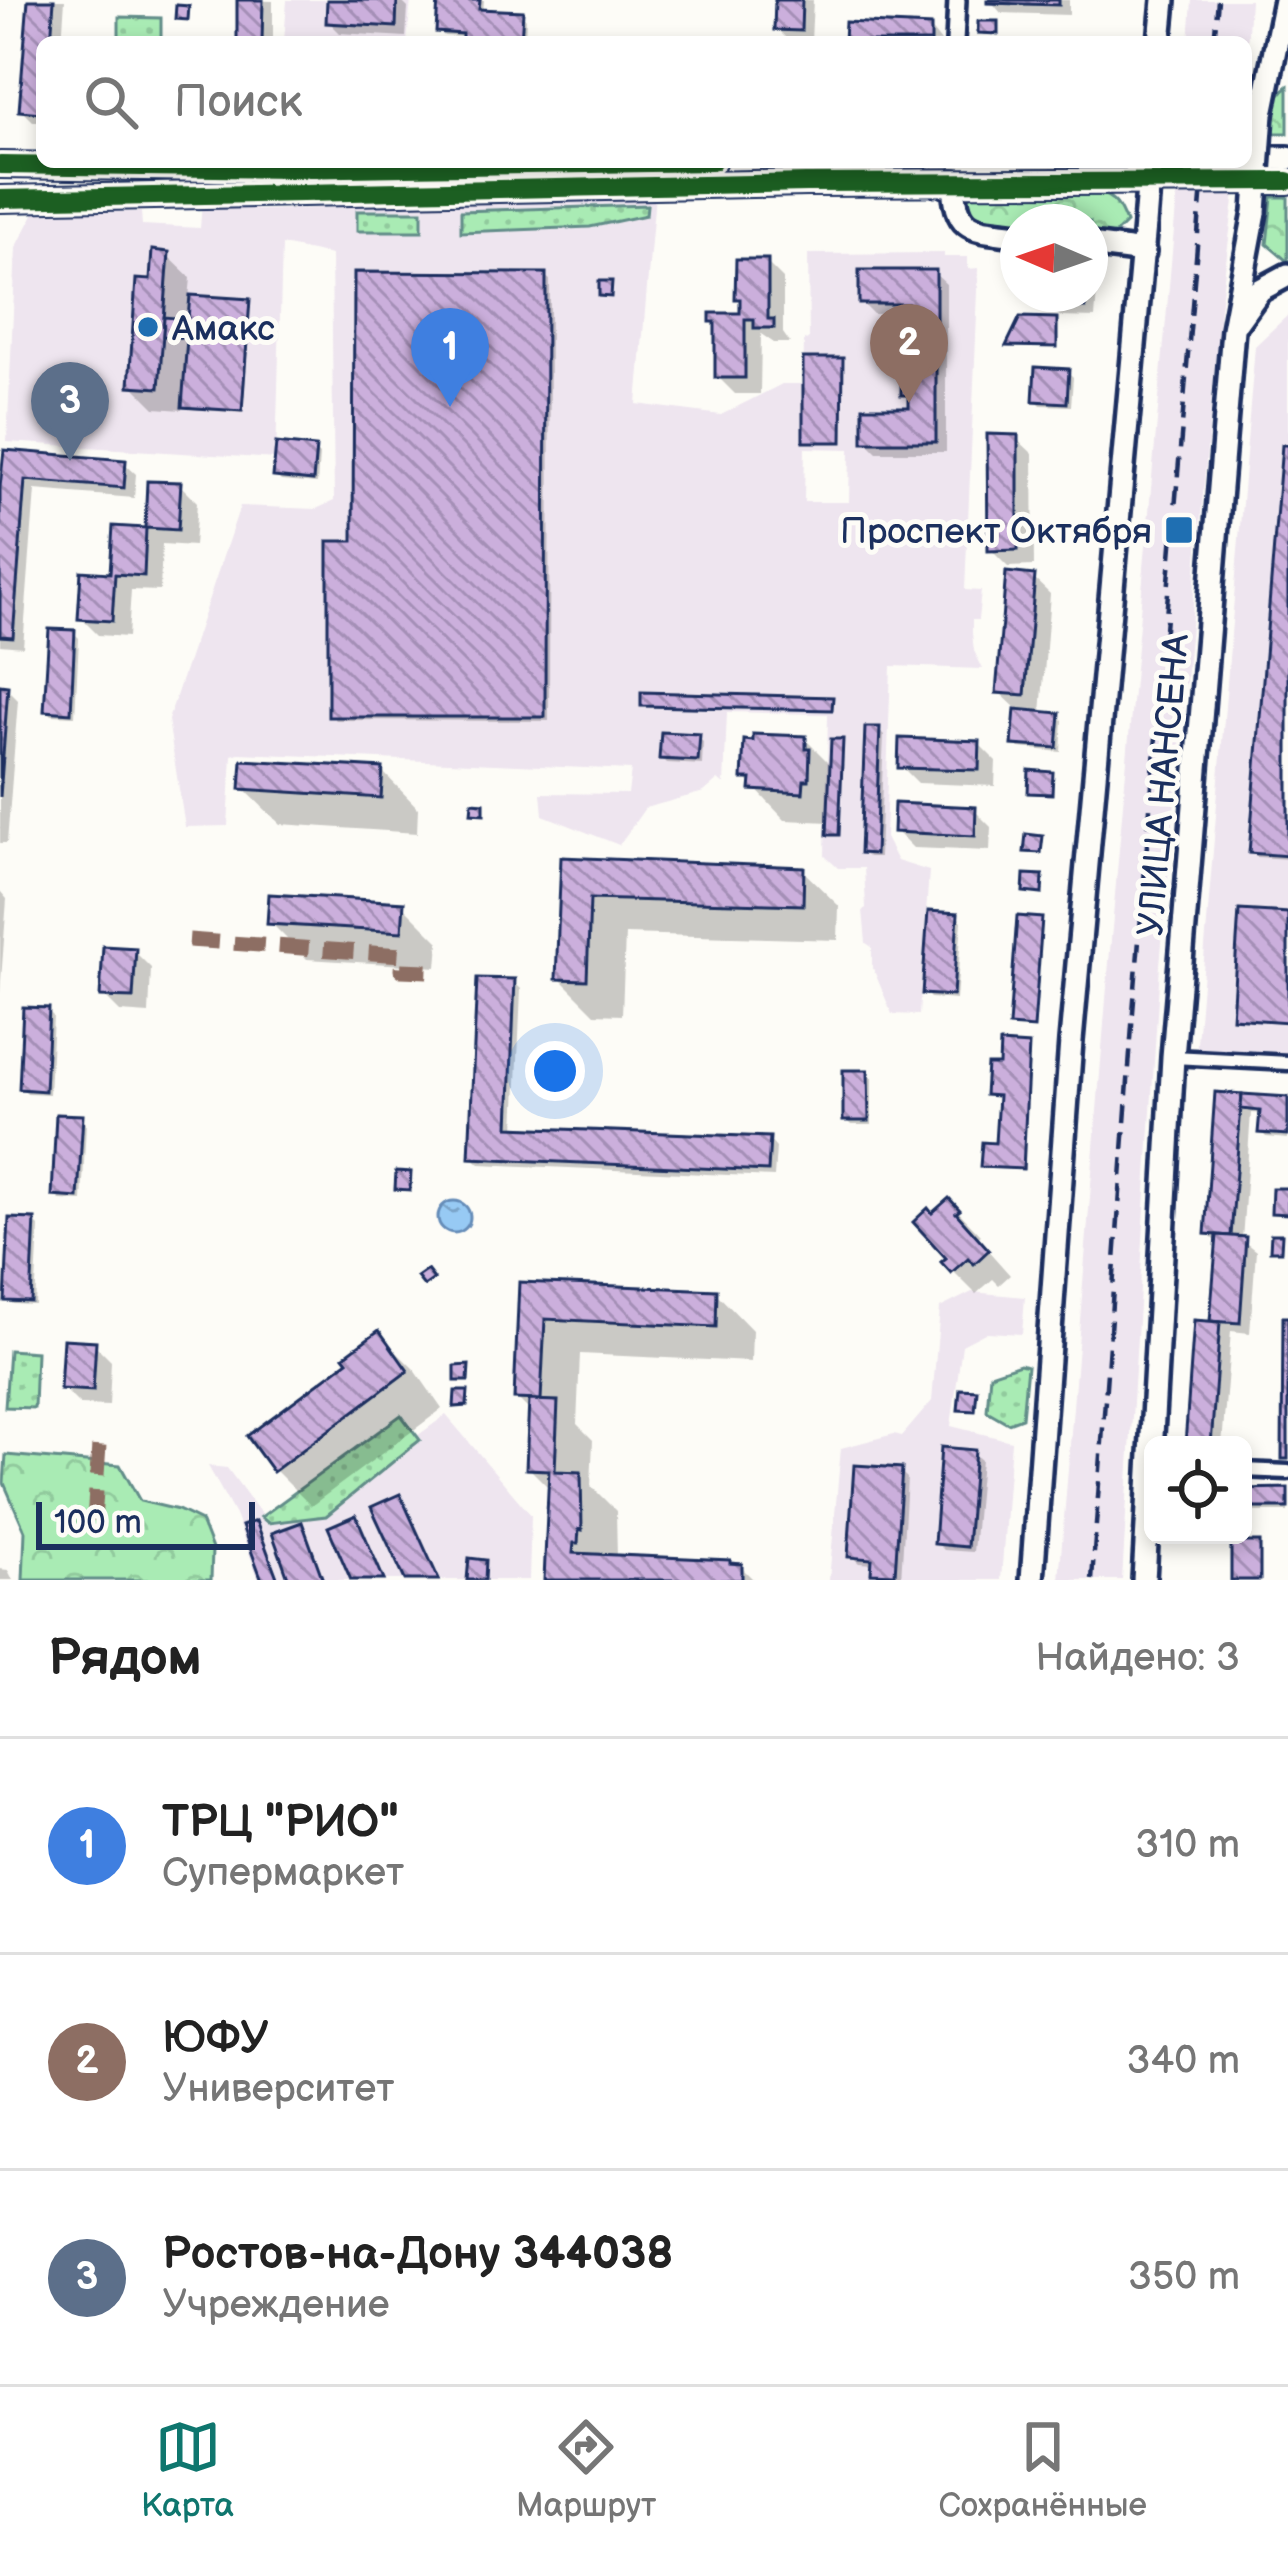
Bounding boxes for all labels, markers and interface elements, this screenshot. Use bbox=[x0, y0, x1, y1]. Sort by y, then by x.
search box bbox=[36, 36, 1252, 168]
icon: search bbox=[78, 69, 144, 135]
text: Поиск bbox=[174, 75, 302, 130]
north arrow bbox=[1000, 204, 1108, 312]
pin: 2 bbox=[870, 304, 948, 403]
place label: Амакс bbox=[171, 308, 275, 351]
pin: 1 bbox=[411, 308, 489, 407]
marker: Амакс bbox=[135, 314, 161, 340]
pin: 3 bbox=[31, 362, 109, 461]
place label: Проспект Октября bbox=[840, 511, 1152, 554]
marker: Проспект Октября bbox=[1163, 514, 1195, 546]
street label: УЛИЦА НАНСЕНА bbox=[1130, 632, 1199, 938]
your location bbox=[525, 1041, 585, 1101]
map controls bbox=[1144, 1436, 1252, 1544]
button: locate bbox=[1144, 1436, 1252, 1544]
scale bar bbox=[36, 1496, 255, 1549]
text: 100 m bbox=[54, 1503, 142, 1543]
text: Рядом bbox=[48, 1628, 202, 1689]
text: Найдено: 3 bbox=[1035, 1635, 1240, 1682]
text: ТРЦ "РИО" bbox=[162, 1795, 399, 1850]
text: 1 bbox=[79, 1822, 95, 1869]
text: 310 m bbox=[1135, 1822, 1240, 1869]
text: Супермаркет bbox=[162, 1850, 404, 1897]
text: ЮФУ bbox=[162, 2011, 269, 2066]
text: 2 bbox=[75, 2038, 99, 2085]
text: 340 m bbox=[1127, 2038, 1240, 2085]
text: Университет bbox=[162, 2066, 394, 2113]
text: Ростов-на-Дону 344038 bbox=[162, 2227, 673, 2282]
text: 3 bbox=[76, 2254, 98, 2301]
text: 350 m bbox=[1128, 2254, 1240, 2301]
text: Учреждение bbox=[162, 2282, 390, 2329]
tab: Карта bbox=[141, 2414, 234, 2526]
tab: Маршрут bbox=[516, 2414, 656, 2526]
tab: Сохранённые bbox=[938, 2414, 1147, 2526]

